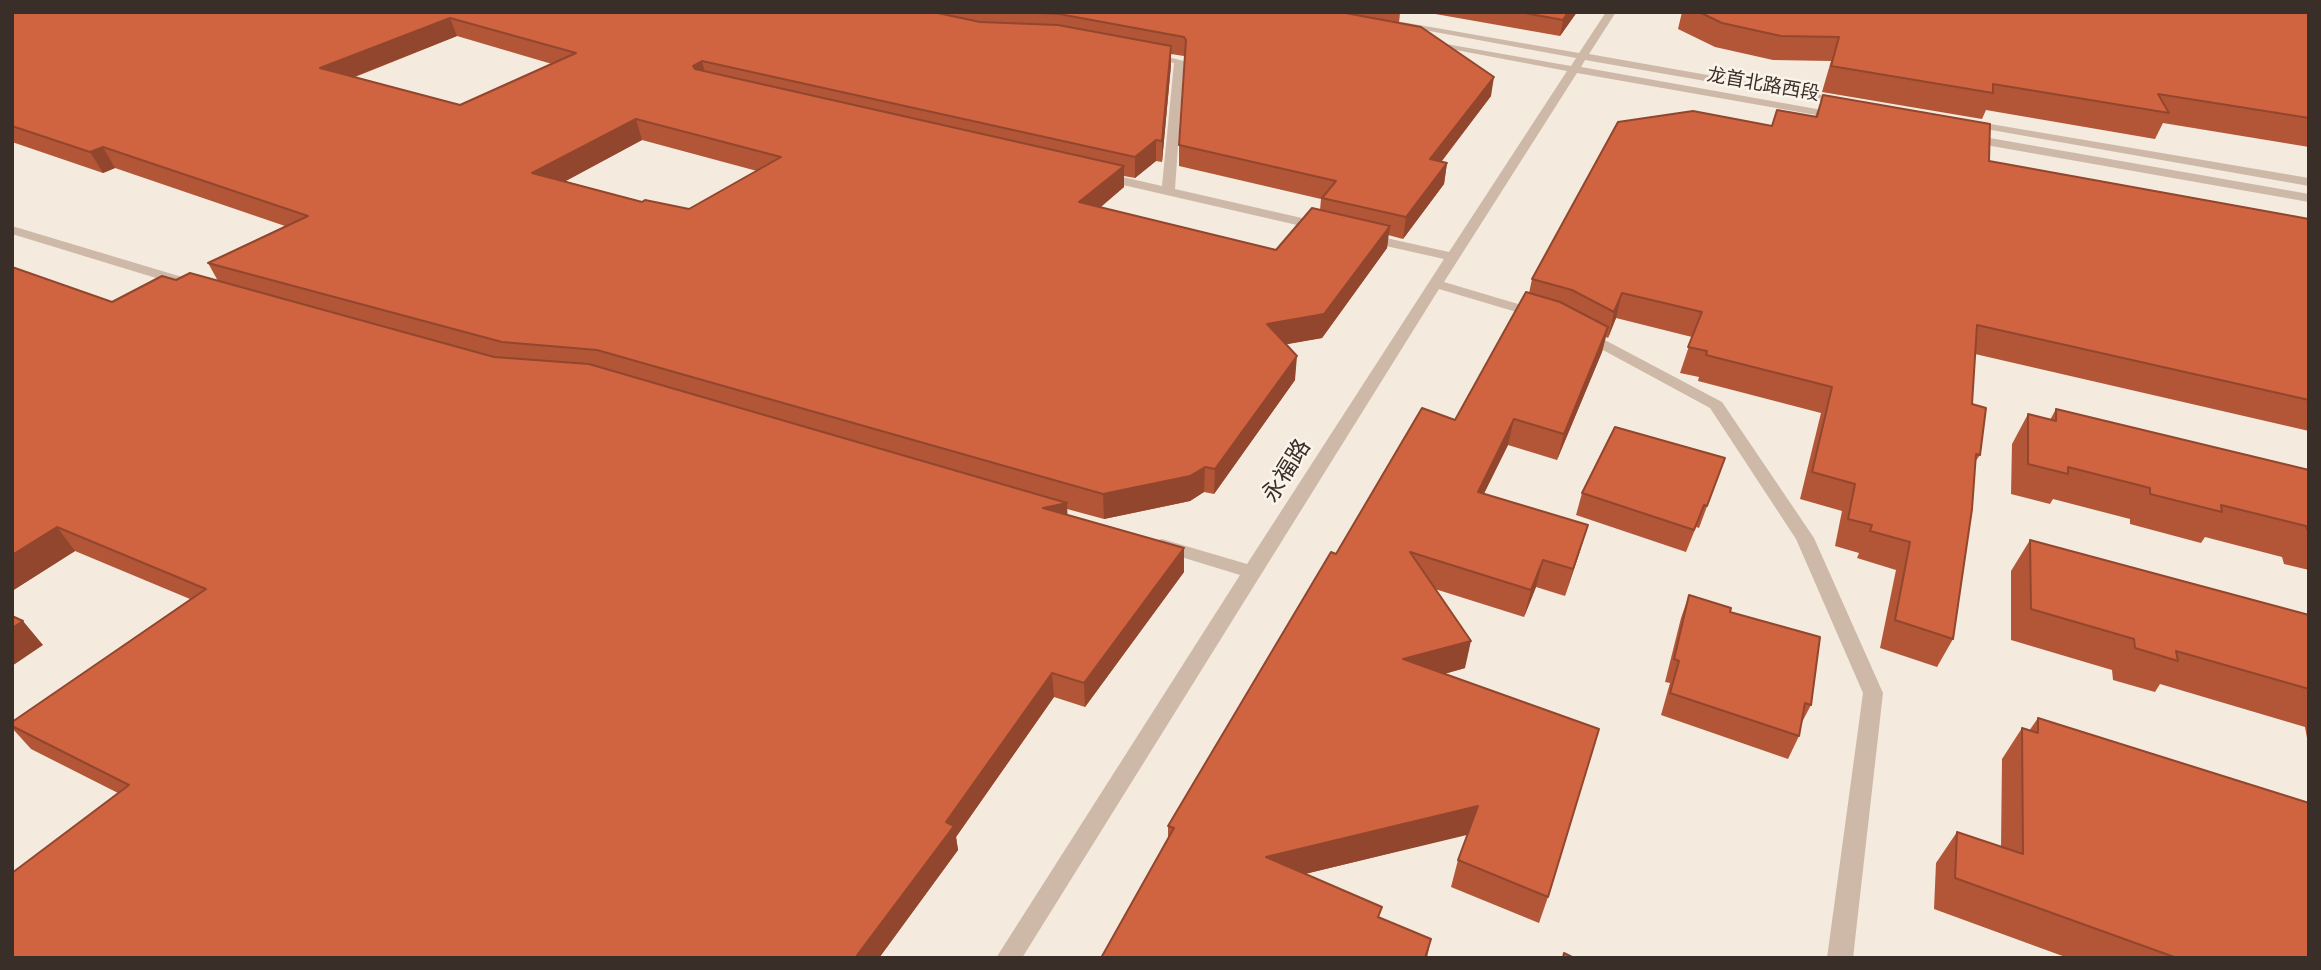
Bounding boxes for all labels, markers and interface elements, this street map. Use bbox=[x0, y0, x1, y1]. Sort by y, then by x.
street label: 龙首北路西段 bbox=[1705, 64, 1821, 106]
street label: 永福路 bbox=[1257, 434, 1317, 508]

